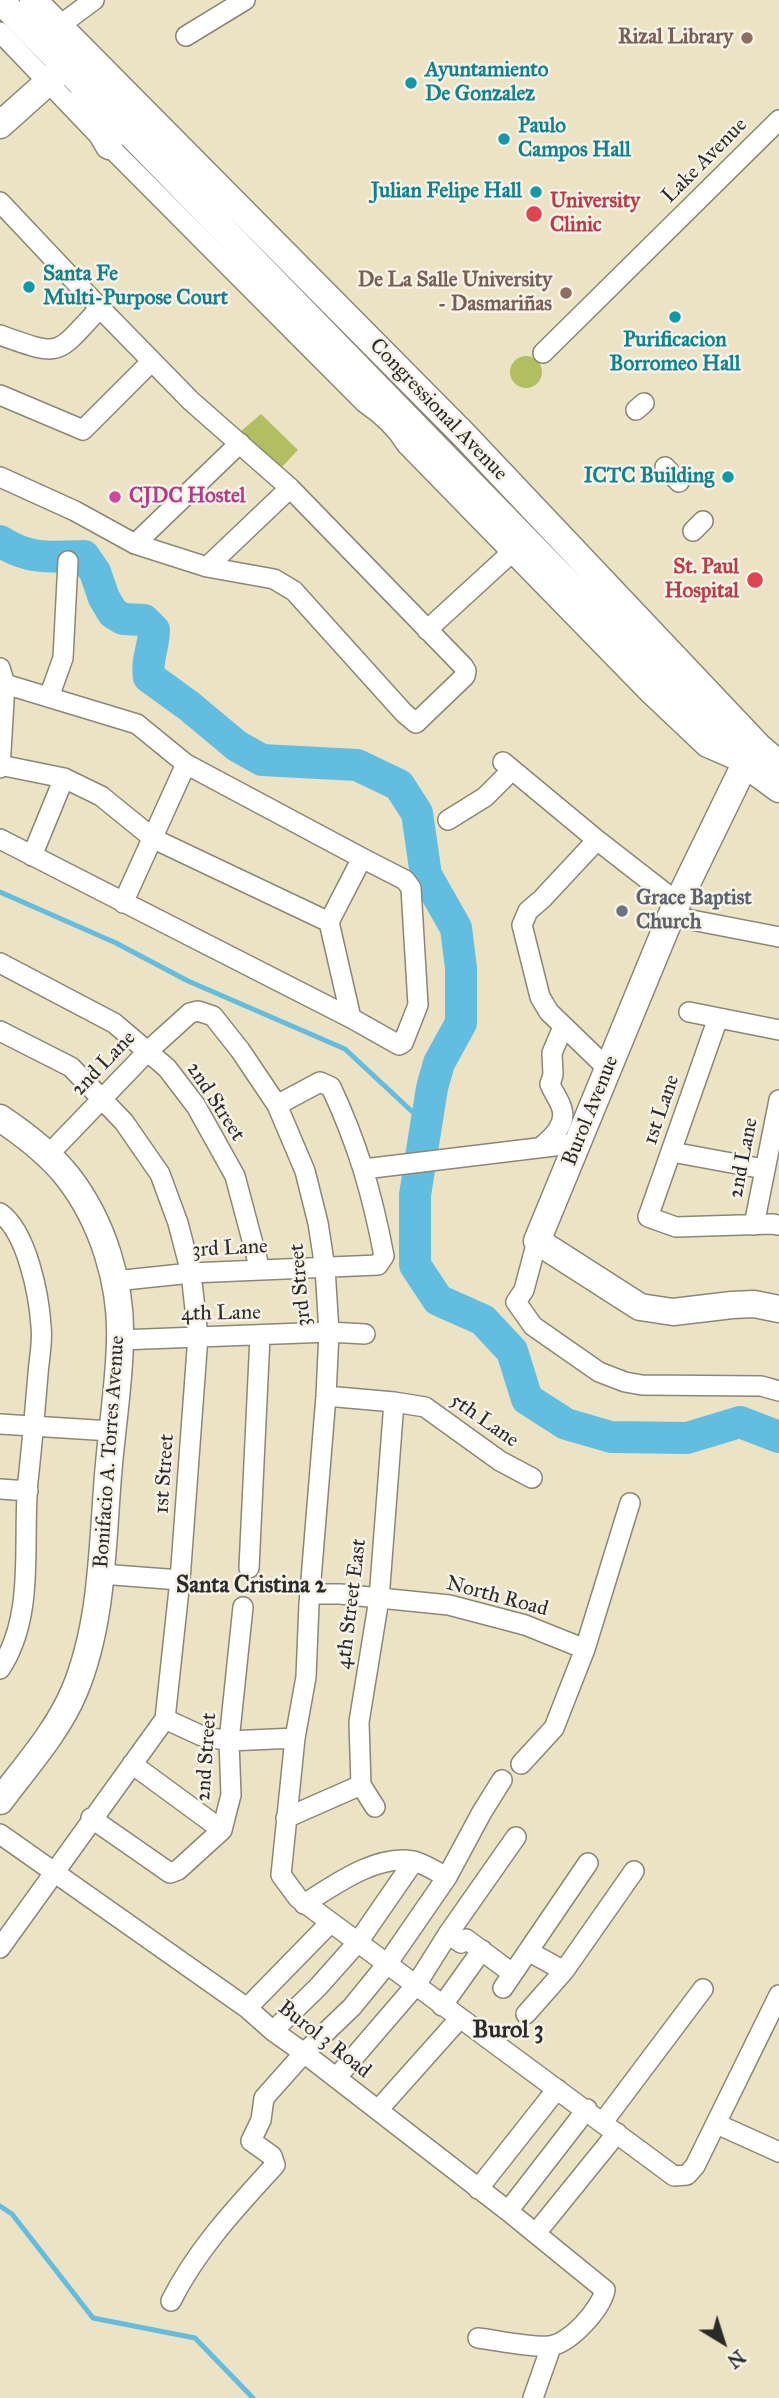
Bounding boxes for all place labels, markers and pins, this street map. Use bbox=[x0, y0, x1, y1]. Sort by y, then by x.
place label: Rizal Library bbox=[618, 25, 733, 51]
marker: Rizal Library bbox=[739, 30, 755, 46]
place label: Ayuntamiento De Gonzalez bbox=[425, 58, 548, 108]
marker: Ayuntamiento De Gonzalez bbox=[403, 75, 419, 91]
place label: Paulo Campos Hall bbox=[518, 114, 631, 164]
marker: Paulo Campos Hall bbox=[496, 131, 512, 147]
place label: Julian Felipe Hall bbox=[371, 179, 522, 205]
marker: Julian Felipe Hall bbox=[528, 184, 544, 200]
place label: University Clinic bbox=[550, 189, 640, 239]
marker: University Clinic bbox=[524, 204, 544, 224]
place label: Santa Fe Multi-Purpose Court bbox=[43, 262, 228, 312]
place label: De La Salle University - Dasmariñas bbox=[358, 268, 552, 318]
marker: Santa Fe Multi-Purpose Court bbox=[21, 279, 37, 295]
marker: De La Salle University - Dasmariñas bbox=[558, 285, 574, 301]
marker: Purificacion Borromeo Hall bbox=[667, 309, 683, 325]
place label: Purificacion Borromeo Hall bbox=[610, 328, 740, 378]
place label: ICTC Building bbox=[584, 464, 714, 490]
marker: ICTC Building bbox=[720, 469, 736, 485]
place label: CJDC Hostel bbox=[129, 484, 245, 510]
marker: CJDC Hostel bbox=[107, 489, 123, 505]
place label: St. Paul Hospital bbox=[665, 555, 739, 605]
marker: St. Paul Hospital bbox=[745, 570, 765, 590]
place label: Grace Baptist Church bbox=[636, 886, 752, 936]
marker: Grace Baptist Church bbox=[614, 903, 630, 919]

